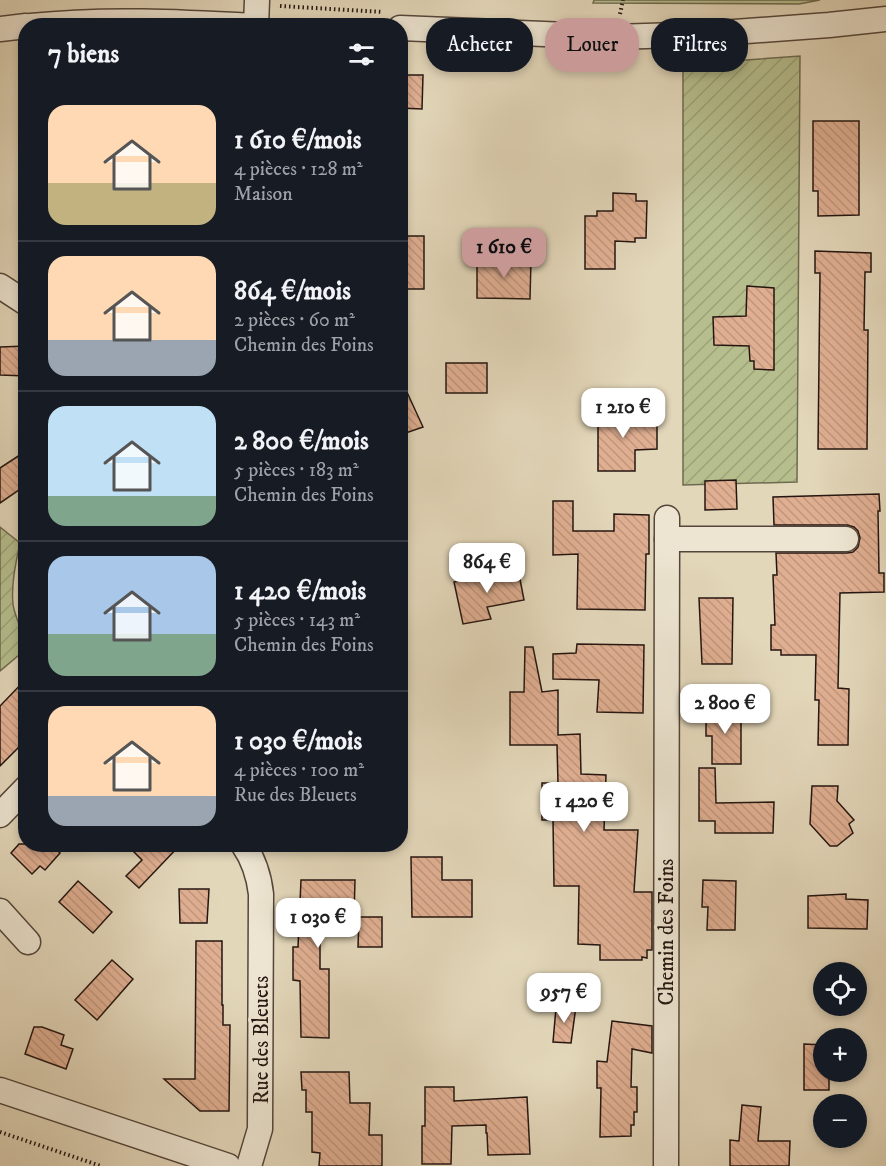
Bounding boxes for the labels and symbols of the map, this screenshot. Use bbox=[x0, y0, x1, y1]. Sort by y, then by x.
pin: 1 610 € bbox=[449, 228, 559, 279]
pin: 1 210 € bbox=[568, 388, 678, 439]
pin: 864 € bbox=[445, 543, 529, 594]
pin: 2 800 € bbox=[670, 684, 780, 735]
pin: 1 420 € bbox=[529, 782, 639, 833]
street label: Chemin des Foins bbox=[654, 859, 680, 1005]
pin: 1 030 € bbox=[263, 898, 373, 949]
pin: 957 € bbox=[522, 973, 606, 1024]
street label: Rue des Bleuets bbox=[249, 976, 275, 1104]

